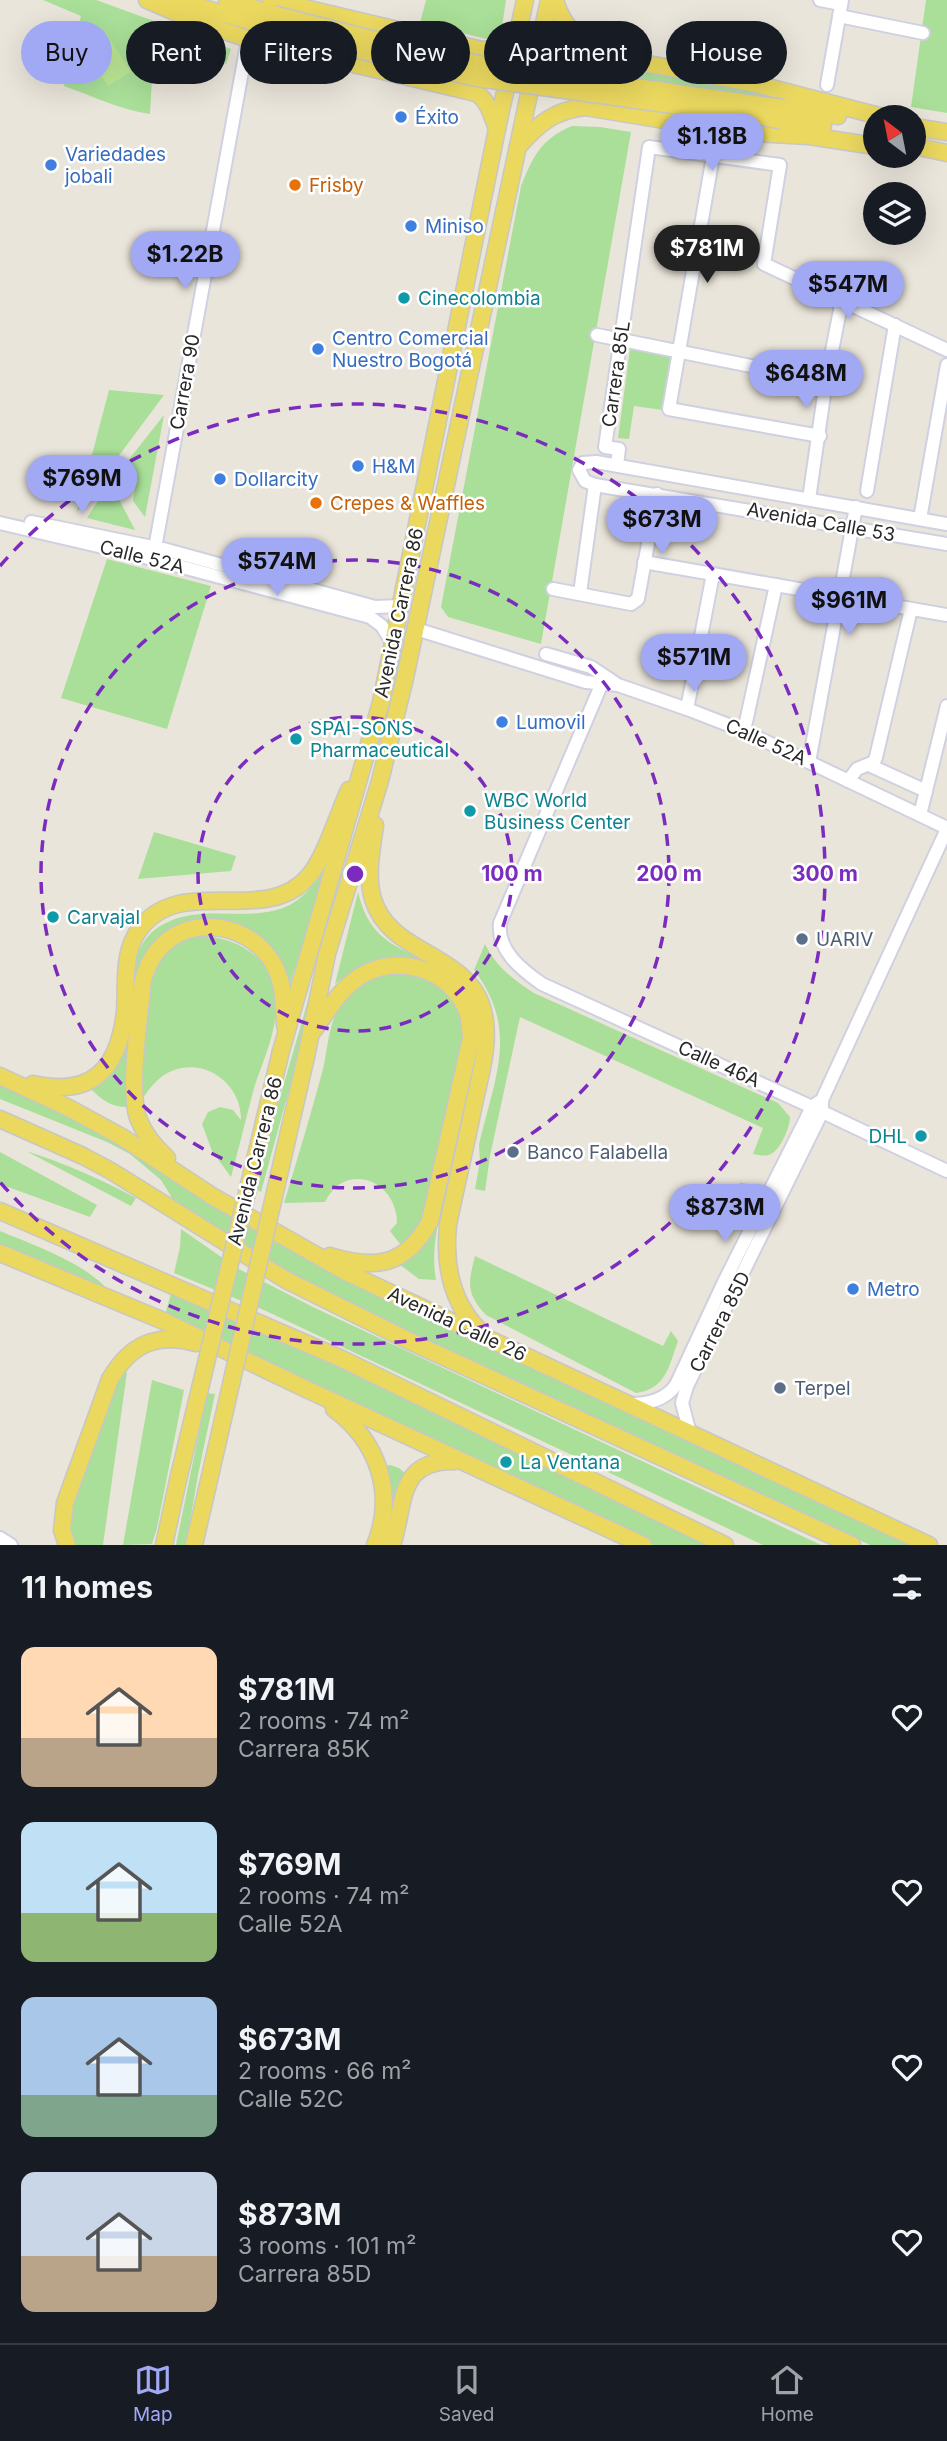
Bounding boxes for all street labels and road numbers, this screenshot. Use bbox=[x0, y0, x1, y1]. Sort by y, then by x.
street label: Carrera 85L bbox=[597, 319, 635, 429]
street label: Carrera 90 bbox=[165, 332, 205, 432]
street label: Avenida Calle 53 bbox=[745, 498, 897, 546]
street label: Avenida Carrera 86 bbox=[370, 526, 428, 700]
street label: Calle 52A bbox=[97, 535, 187, 579]
street label: Calle 52A bbox=[722, 714, 810, 770]
street label: Calle 46A bbox=[674, 1036, 764, 1092]
street label: Avenida Carrera 86 bbox=[223, 1074, 287, 1248]
street label: Carrera 85D bbox=[685, 1268, 755, 1376]
street label: Avenida Calle 26 bbox=[384, 1282, 530, 1366]

